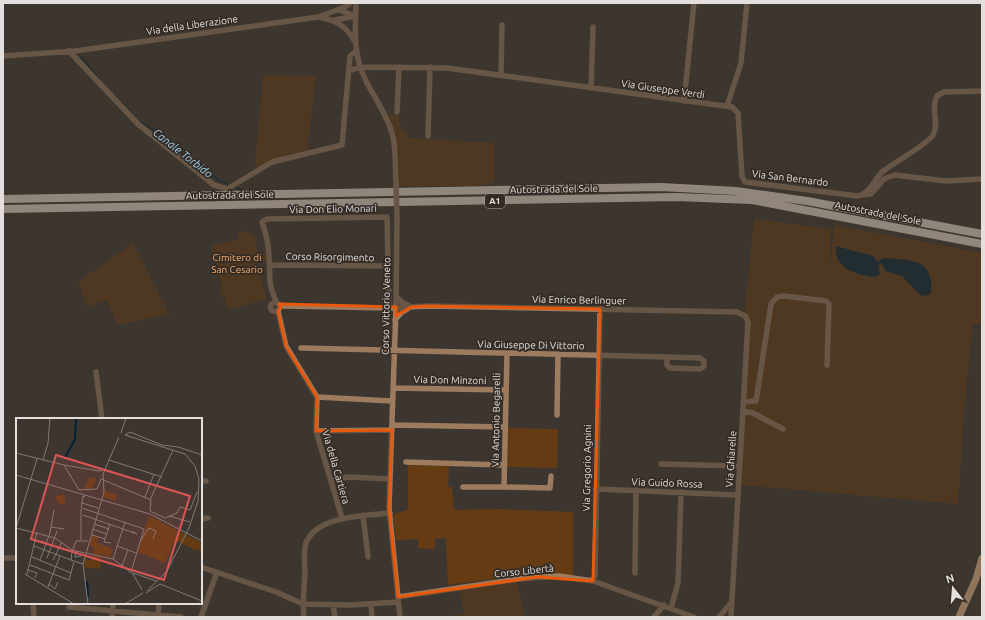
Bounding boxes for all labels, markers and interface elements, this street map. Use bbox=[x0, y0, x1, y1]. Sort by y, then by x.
street label: Via della Liberazione bbox=[145, 13, 239, 37]
street label: Via Giuseppe Verdi bbox=[621, 78, 705, 100]
water label: Canale Torbido bbox=[151, 126, 215, 180]
street label: Via San Bernardo bbox=[751, 168, 829, 188]
street label: Autostrada del Sole bbox=[510, 183, 598, 195]
street label: Autostrada del Sole bbox=[186, 189, 274, 201]
road number: A1 bbox=[485, 194, 505, 208]
street label: Autostrada del Sole bbox=[834, 199, 922, 227]
street label: Via Don Elio Monari bbox=[289, 203, 377, 215]
street label: Corso Risorgimento bbox=[286, 251, 375, 263]
park label: Cimitero di San Cesario bbox=[211, 252, 263, 275]
street label: Corso Vittorio Veneto bbox=[380, 257, 392, 355]
street label: Via Enrico Berlinguer bbox=[532, 294, 626, 306]
street label: Via Giuseppe Di Vittorio bbox=[477, 339, 585, 351]
street label: Via Antonio Begarelli bbox=[490, 373, 502, 467]
street label: Via Don Minzoni bbox=[414, 374, 486, 386]
inset map bbox=[16, 418, 202, 604]
street label: Via Gregorio Agnini bbox=[581, 424, 593, 512]
street label: Via della Cartiera bbox=[320, 429, 352, 505]
street label: Via Ghiarelle bbox=[724, 430, 738, 488]
street label: Via Guido Rossa bbox=[631, 476, 703, 490]
street label: Corso Libertà bbox=[494, 562, 554, 580]
north arrow bbox=[933, 568, 973, 608]
text: N bbox=[944, 571, 956, 585]

